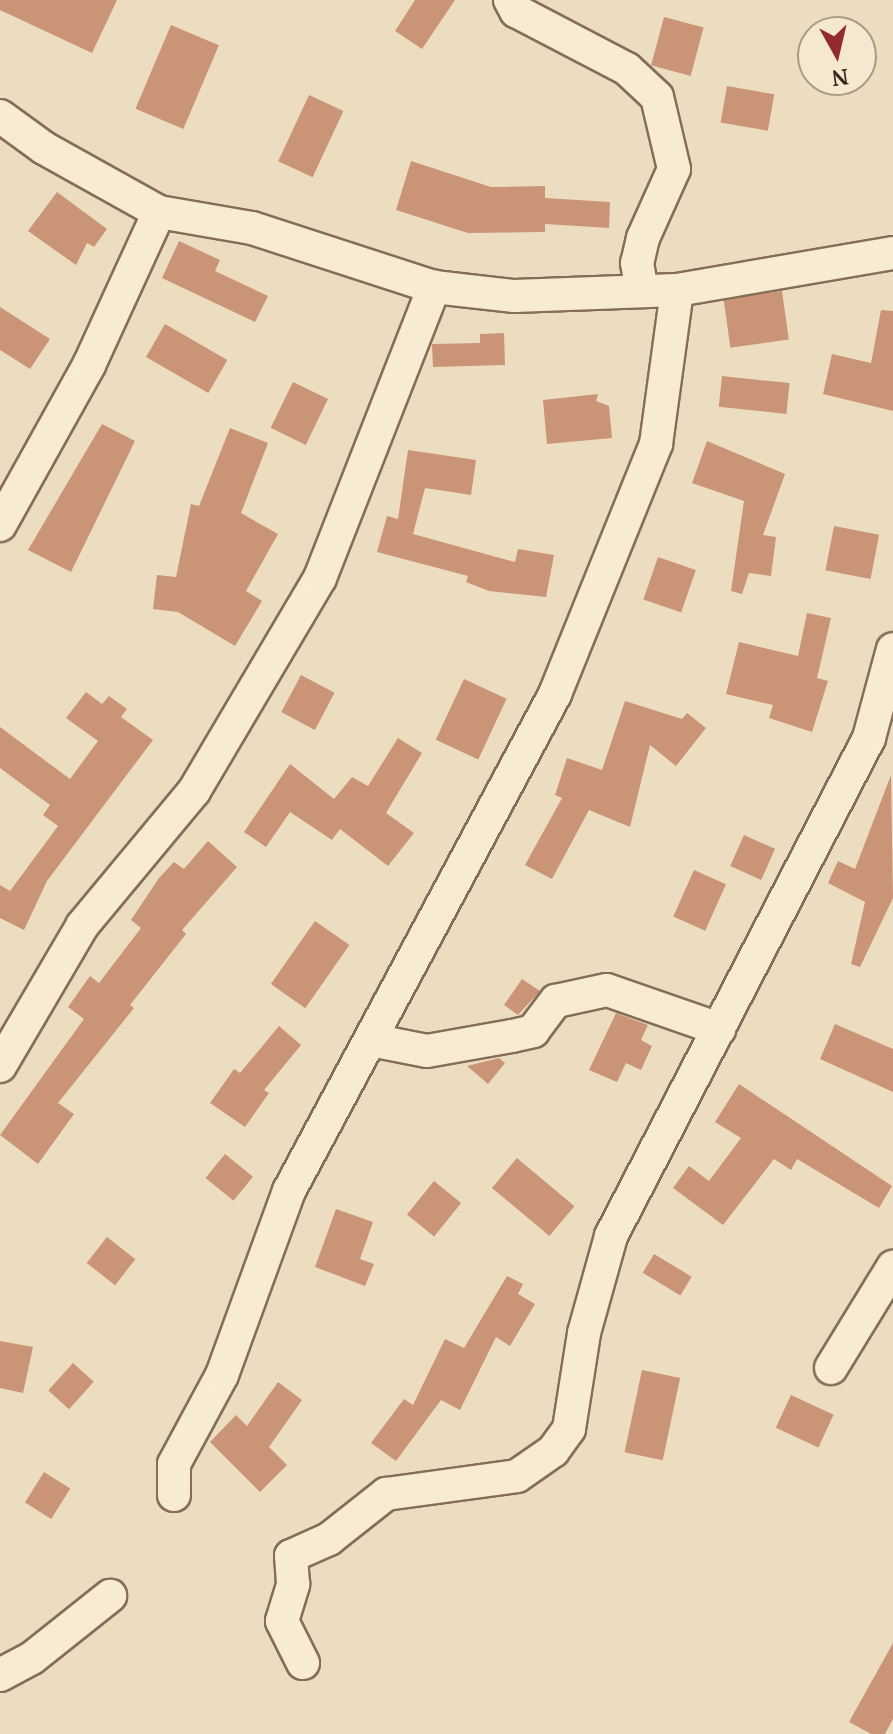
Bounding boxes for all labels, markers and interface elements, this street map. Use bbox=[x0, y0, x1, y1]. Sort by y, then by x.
north arrow bbox=[797, 16, 877, 96]
text: N bbox=[830, 63, 850, 94]

